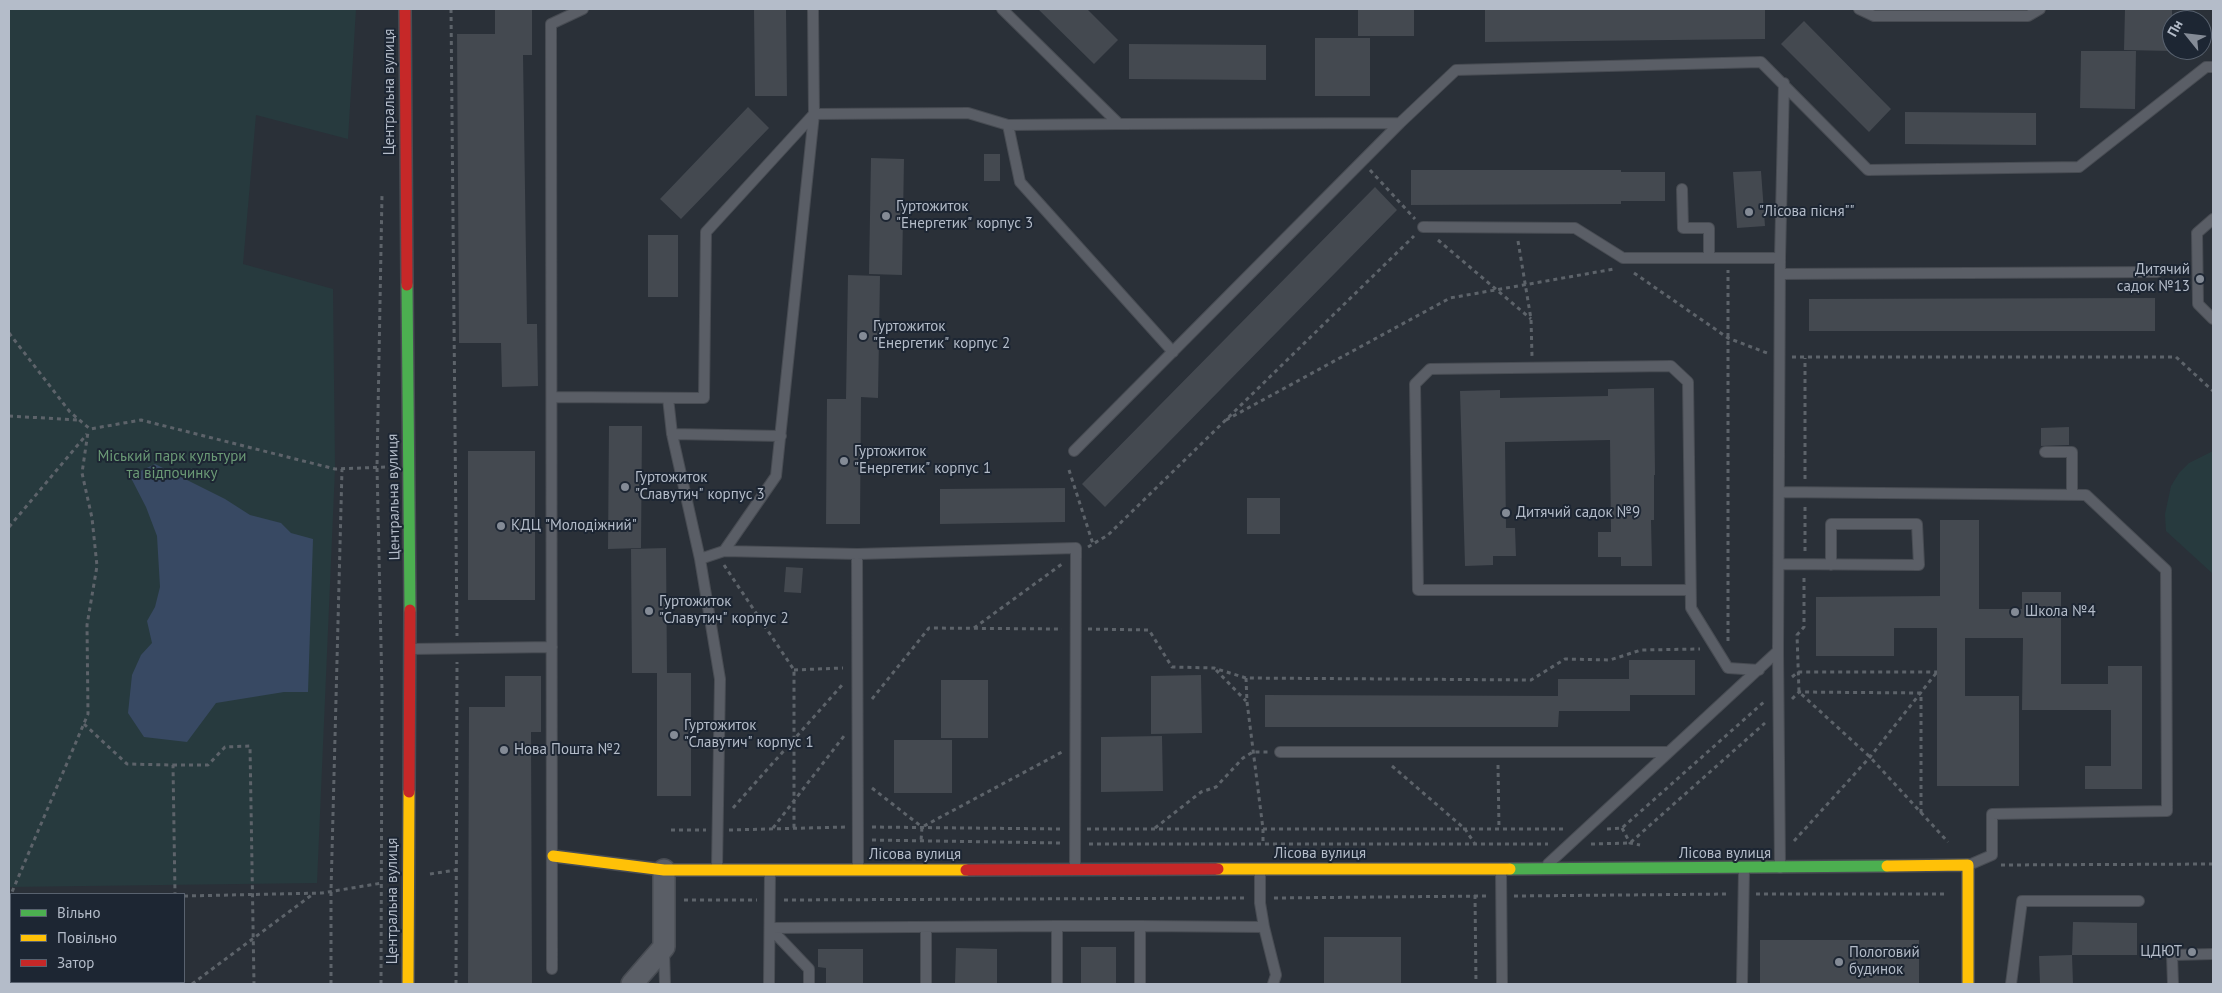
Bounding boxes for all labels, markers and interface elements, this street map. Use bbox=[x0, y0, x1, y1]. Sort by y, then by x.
north arrow bbox=[2162, 10, 2212, 60]
text: Пн bbox=[2163, 17, 2187, 40]
street label: Центральна вулиця bbox=[381, 29, 399, 155]
place label: Гуртожиток "Енергетик" корпус 3 bbox=[896, 198, 1033, 233]
place label: "Лісова пісня"" bbox=[1759, 203, 1855, 221]
marker: "Лісова пісня"" bbox=[1743, 206, 1755, 218]
marker: Гуртожиток "Енергетик" корпус 3 bbox=[880, 210, 892, 222]
place label: Дитячий садок №13 bbox=[2117, 261, 2190, 296]
marker: Дитячий садок №13 bbox=[2194, 273, 2206, 285]
place label: Гуртожиток "Енергетик" корпус 2 bbox=[873, 318, 1010, 353]
marker: Гуртожиток "Енергетик" корпус 2 bbox=[857, 330, 869, 342]
street label: Центральна вулиця bbox=[384, 434, 404, 560]
place label: Гуртожиток "Енергетик" корпус 1 bbox=[854, 443, 991, 478]
park label: Міський парк культури та відпочинку bbox=[97, 448, 247, 483]
marker: Гуртожиток "Енергетик" корпус 1 bbox=[838, 455, 850, 467]
place label: Гуртожиток "Славутич" корпус 3 bbox=[635, 469, 765, 504]
marker: Гуртожиток "Славутич" корпус 3 bbox=[619, 481, 631, 493]
place label: Дитячий садок №9 bbox=[1516, 504, 1640, 522]
marker: Дитячий садок №9 bbox=[1500, 507, 1512, 519]
place label: КДЦ "Молодіжний" bbox=[511, 517, 637, 535]
marker: КДЦ "Молодіжний" bbox=[495, 520, 507, 532]
place label: Гуртожиток "Славутич" корпус 2 bbox=[659, 593, 789, 628]
place label: Школа №4 bbox=[2025, 603, 2096, 621]
marker: Гуртожиток "Славутич" корпус 2 bbox=[643, 605, 655, 617]
marker: Школа №4 bbox=[2009, 606, 2021, 618]
place label: Гуртожиток "Славутич" корпус 1 bbox=[684, 717, 814, 752]
marker: Гуртожиток "Славутич" корпус 1 bbox=[668, 729, 680, 741]
place label: Нова Пошта №2 bbox=[514, 741, 621, 759]
marker: Нова Пошта №2 bbox=[498, 744, 510, 756]
street label: Центральна вулиця bbox=[384, 838, 402, 964]
street label: Лісова вулиця bbox=[1274, 845, 1366, 863]
street label: Лісова вулиця bbox=[1679, 845, 1771, 863]
street label: Лісова вулиця bbox=[869, 846, 961, 864]
legend bbox=[10, 893, 185, 983]
text: Вільно bbox=[57, 903, 100, 922]
text: Повільно bbox=[57, 928, 117, 947]
place label: ЦДЮТ bbox=[2140, 943, 2182, 961]
place label: Пологовий будинок bbox=[1849, 944, 1920, 979]
marker: ЦДЮТ bbox=[2186, 946, 2198, 958]
text: Затор bbox=[57, 953, 94, 972]
marker: Пологовий будинок bbox=[1833, 956, 1845, 968]

